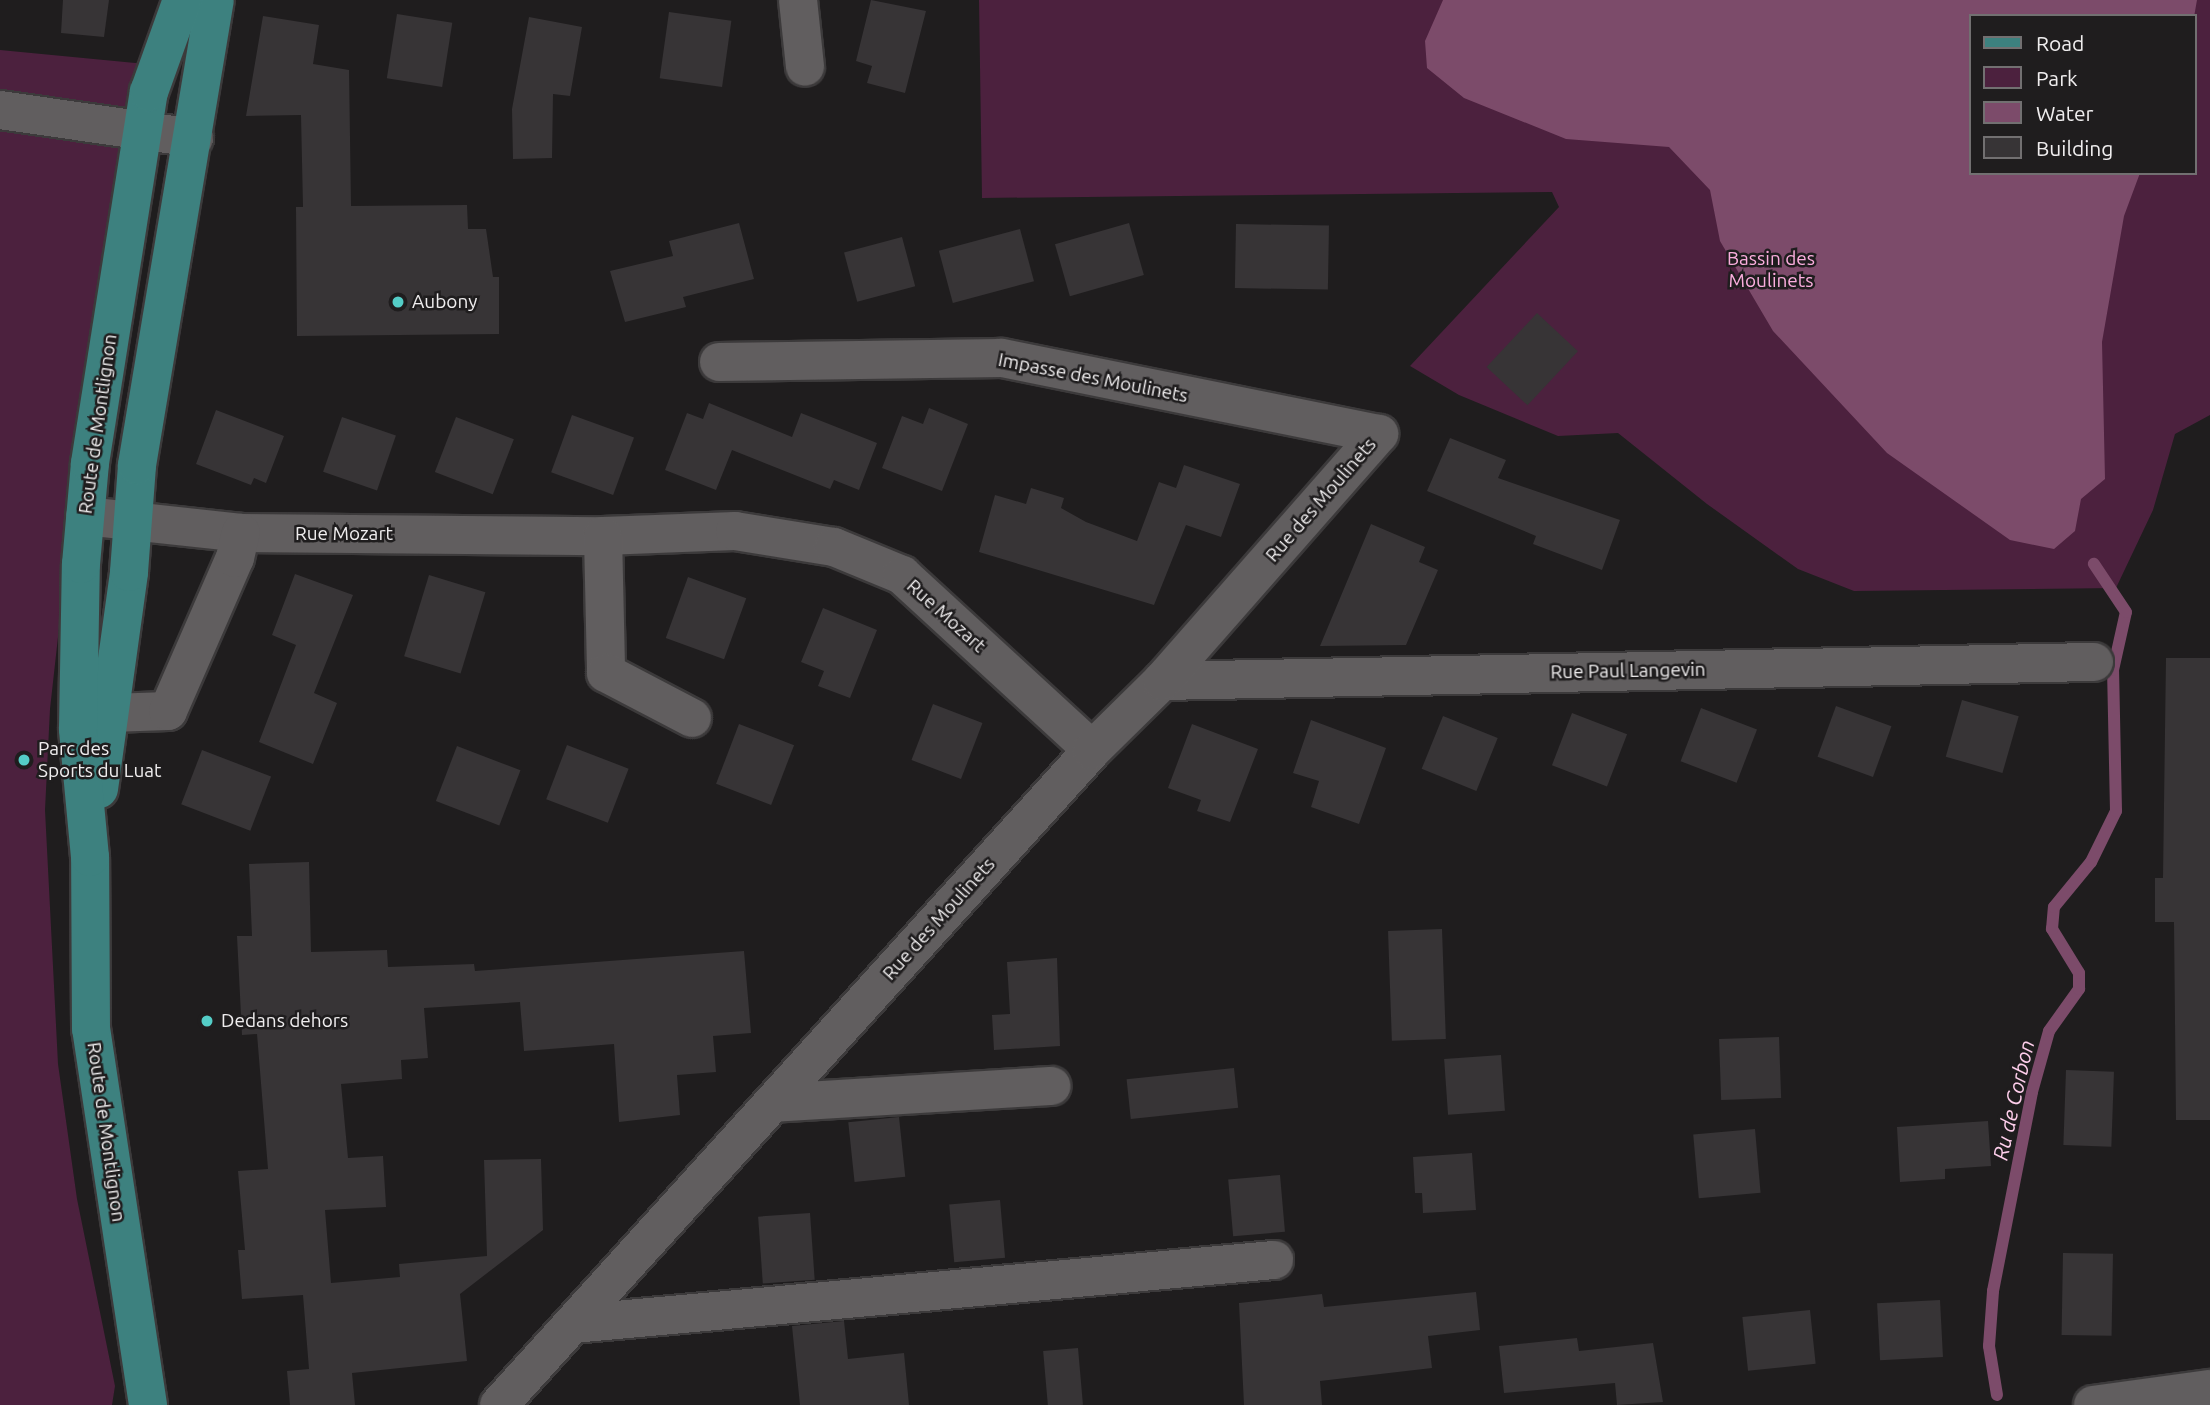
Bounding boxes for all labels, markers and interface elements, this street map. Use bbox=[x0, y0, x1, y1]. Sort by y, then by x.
legend bbox=[1968, 14, 2196, 175]
text: Road bbox=[2036, 31, 2084, 55]
text: Park bbox=[2036, 66, 2078, 90]
text: Water bbox=[2036, 101, 2094, 125]
text: Building bbox=[2036, 136, 2113, 160]
park label: Bassin des Moulinets bbox=[1727, 248, 1815, 292]
place label: Aubony bbox=[412, 291, 477, 313]
marker: Aubony bbox=[390, 294, 406, 310]
street label: Route de Montlignon bbox=[74, 333, 122, 515]
street label: Impasse des Moulinets bbox=[996, 348, 1190, 408]
street label: Rue des Moulinets bbox=[1261, 433, 1381, 567]
street label: Rue Mozart bbox=[295, 523, 393, 545]
street label: Rue Mozart bbox=[902, 575, 990, 657]
street label: Rue Paul Langevin bbox=[1550, 658, 1706, 684]
place label: Parc des Sports du Luat bbox=[38, 738, 162, 782]
marker: Parc des Sports du Luat bbox=[16, 752, 32, 768]
street label: Rue des Moulinets bbox=[878, 853, 1000, 985]
place label: Dedans dehors bbox=[221, 1010, 348, 1032]
marker: Dedans dehors bbox=[199, 1013, 215, 1029]
water label: Ru de Corbon bbox=[1987, 1037, 2039, 1163]
street label: Route de Montlignon bbox=[82, 1041, 130, 1223]

